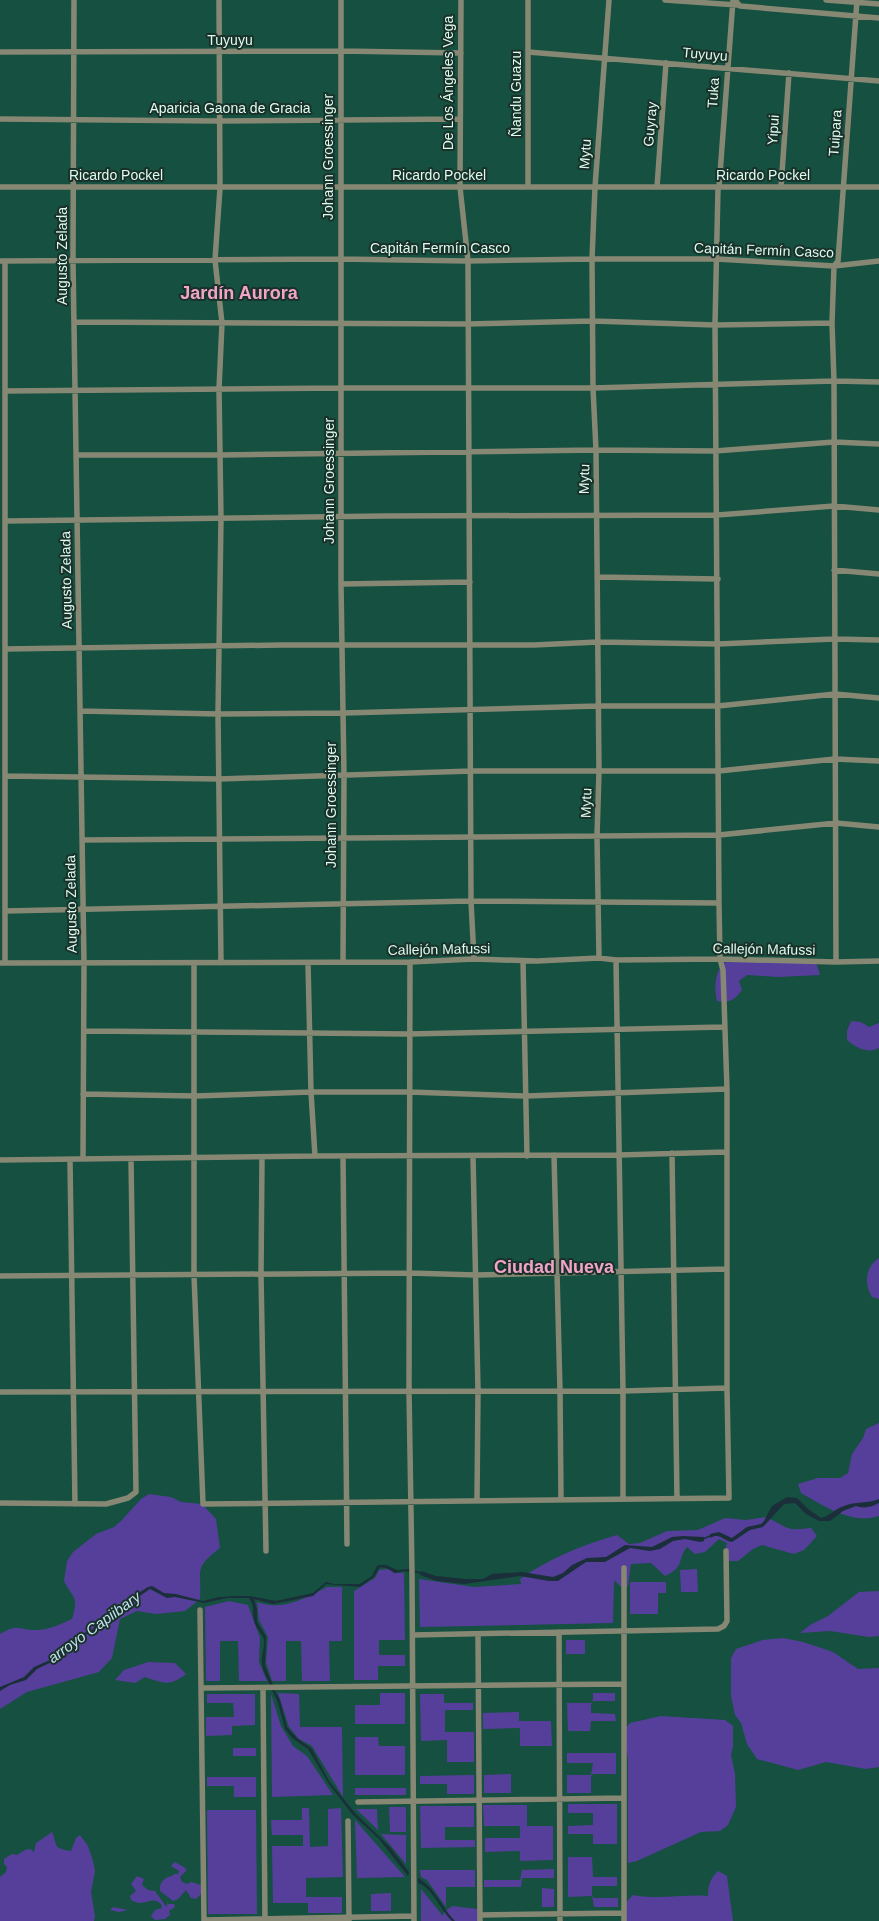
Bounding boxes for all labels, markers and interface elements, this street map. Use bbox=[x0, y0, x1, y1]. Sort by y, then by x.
street label: De Los Ángeles Vega bbox=[440, 15, 456, 150]
street label: Tuyuyu bbox=[207, 32, 253, 48]
street label: Tuyuyu bbox=[682, 44, 728, 64]
street label: Ñandu Guazu bbox=[508, 51, 524, 137]
street label: Tuka bbox=[704, 77, 722, 109]
street label: Johann Groessinger bbox=[320, 94, 336, 220]
street label: Aparicia Gaona de Gracia bbox=[149, 100, 311, 116]
street label: Guyray bbox=[640, 101, 660, 147]
street label: Tuipara bbox=[825, 109, 845, 157]
street label: Yipui bbox=[764, 114, 782, 146]
street label: Mytu bbox=[576, 138, 594, 170]
street label: Ricardo Pockel bbox=[69, 167, 163, 183]
street label: Ricardo Pockel bbox=[392, 167, 486, 183]
street label: Ricardo Pockel bbox=[716, 167, 810, 183]
street label: Augusto Zelada bbox=[54, 207, 70, 305]
street label: Capitán Fermín Casco bbox=[370, 240, 510, 256]
street label: Capitán Fermín Casco bbox=[694, 240, 834, 260]
district label: Jardín Aurora bbox=[180, 283, 299, 303]
street label: Johann Groessinger bbox=[321, 418, 337, 544]
street label: Mytu bbox=[576, 464, 592, 494]
street label: Augusto Zelada bbox=[57, 531, 75, 629]
street label: Johann Groessinger bbox=[323, 742, 339, 868]
street label: Mytu bbox=[577, 788, 595, 818]
street label: Augusto Zelada bbox=[62, 855, 80, 953]
street label: Callejón Mafussi bbox=[388, 940, 490, 958]
street label: Callejón Mafussi bbox=[713, 940, 815, 958]
district label: Ciudad Nueva bbox=[494, 1257, 615, 1277]
water label: arroyo Capiibary bbox=[44, 1587, 145, 1666]

